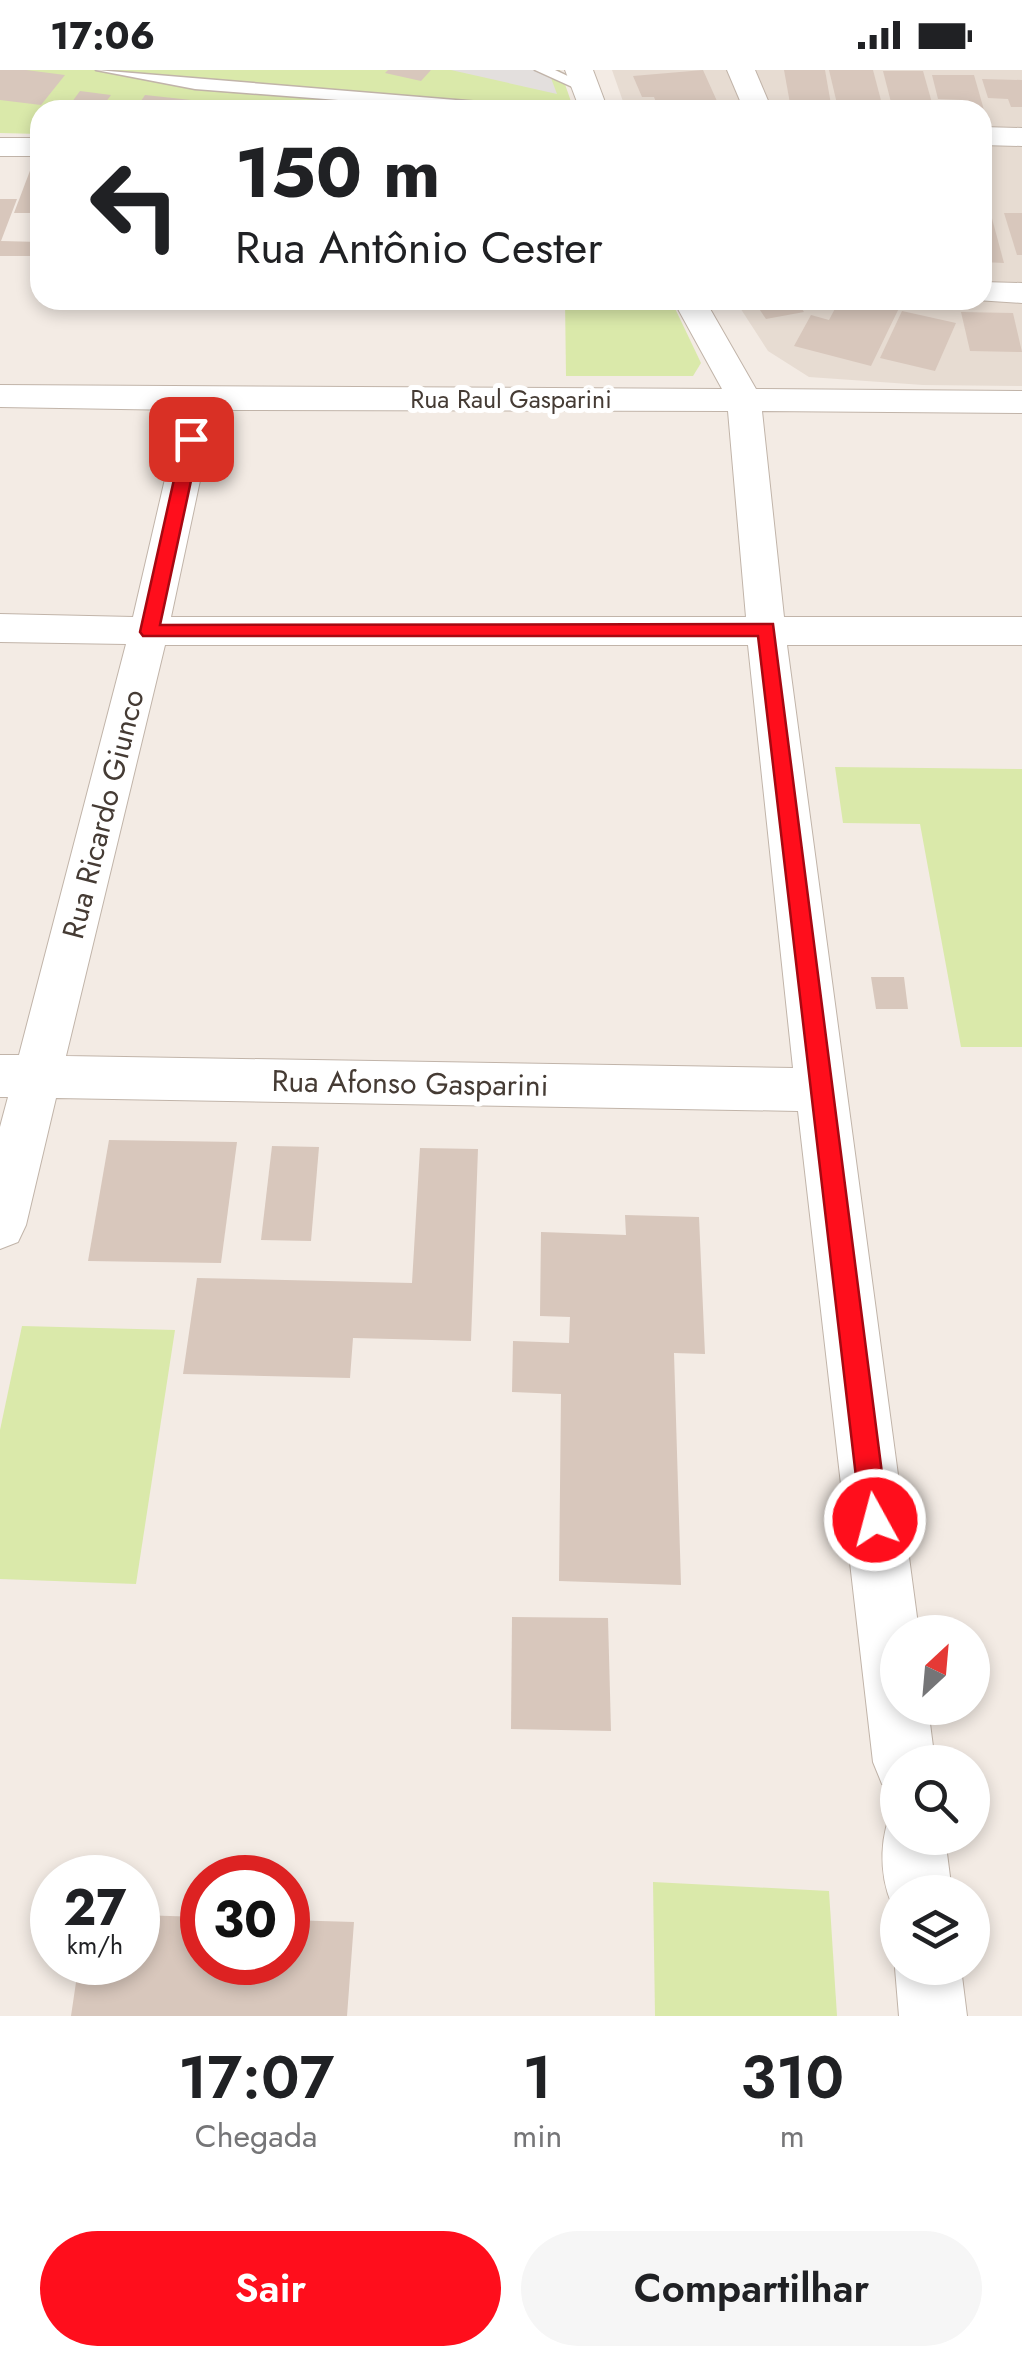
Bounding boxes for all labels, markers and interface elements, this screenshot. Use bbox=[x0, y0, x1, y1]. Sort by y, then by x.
text: 17:06 bbox=[50, 8, 155, 63]
text: 150 m bbox=[235, 122, 441, 223]
icon: left bbox=[70, 140, 200, 270]
text: Rua Antônio Cester bbox=[235, 215, 603, 280]
street label: Rua Raul Gasparini bbox=[410, 381, 612, 417]
pin bbox=[149, 397, 234, 482]
icon: arrive bbox=[164, 412, 219, 467]
street label: Rua Ricardo Giunco bbox=[51, 685, 155, 943]
street label: Rua Afonso Gasparini bbox=[271, 1059, 549, 1107]
position arrow bbox=[823, 1468, 927, 1572]
north arrow bbox=[880, 1615, 990, 1725]
map controls bbox=[880, 1615, 990, 1985]
button: search bbox=[880, 1745, 990, 1855]
speed limit sign: 30 bbox=[180, 1855, 310, 1985]
text: 27 bbox=[64, 1871, 126, 1944]
button: layers bbox=[880, 1875, 990, 1985]
text: km/h bbox=[67, 1927, 123, 1963]
text: 17:07 bbox=[178, 2034, 334, 2121]
text: 1 bbox=[523, 2034, 552, 2121]
text: 310 bbox=[740, 2034, 844, 2121]
text: Chegada bbox=[195, 2113, 317, 2159]
text: min bbox=[512, 2113, 562, 2159]
text: m bbox=[780, 2113, 805, 2159]
button: Sair bbox=[40, 2231, 501, 2346]
button: Compartilhar bbox=[521, 2231, 982, 2346]

